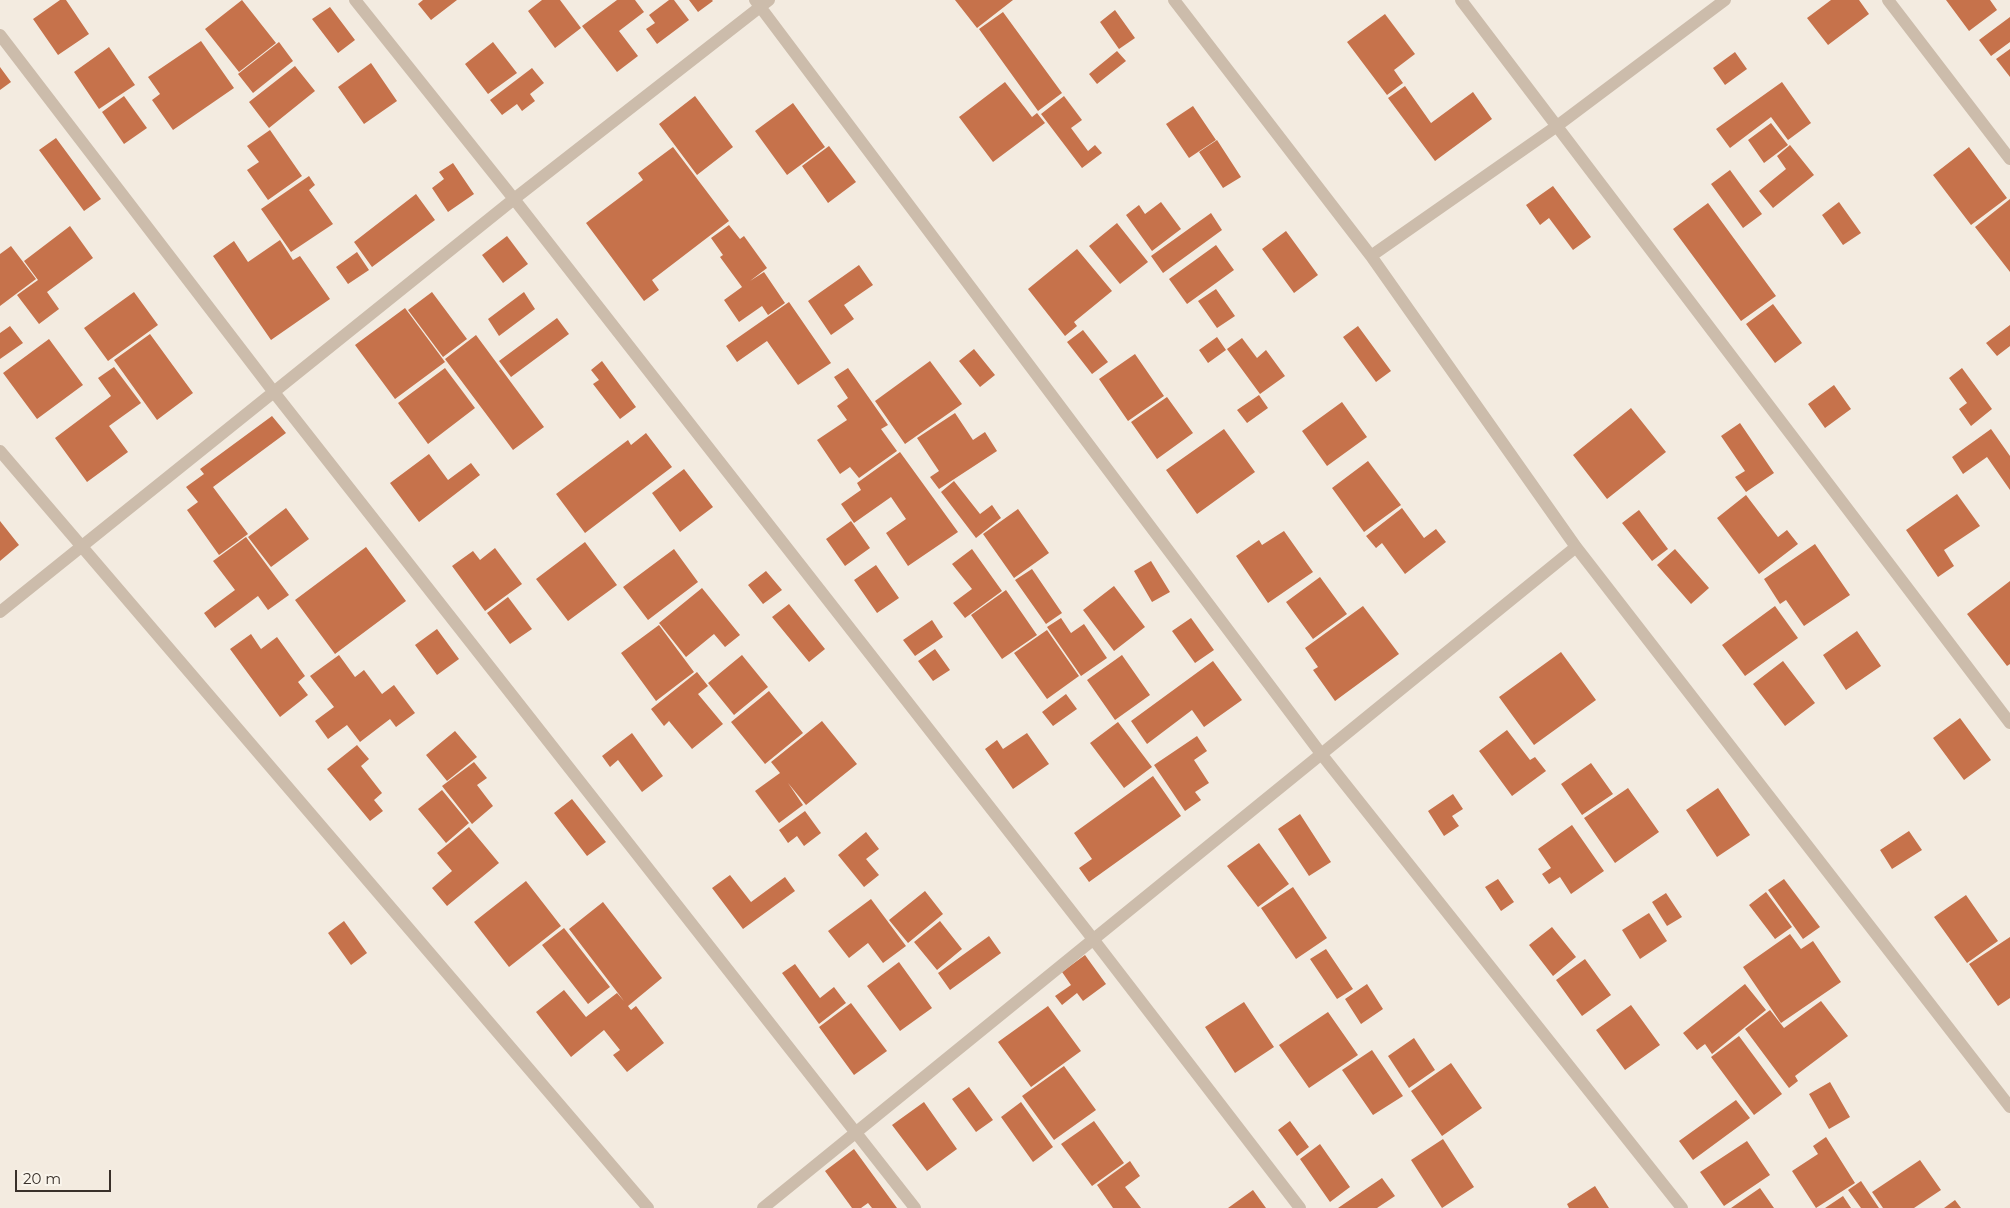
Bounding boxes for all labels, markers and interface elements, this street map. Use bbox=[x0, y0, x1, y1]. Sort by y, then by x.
scale bar bbox=[18, 1160, 114, 1192]
text: 20 m bbox=[23, 1169, 61, 1188]

